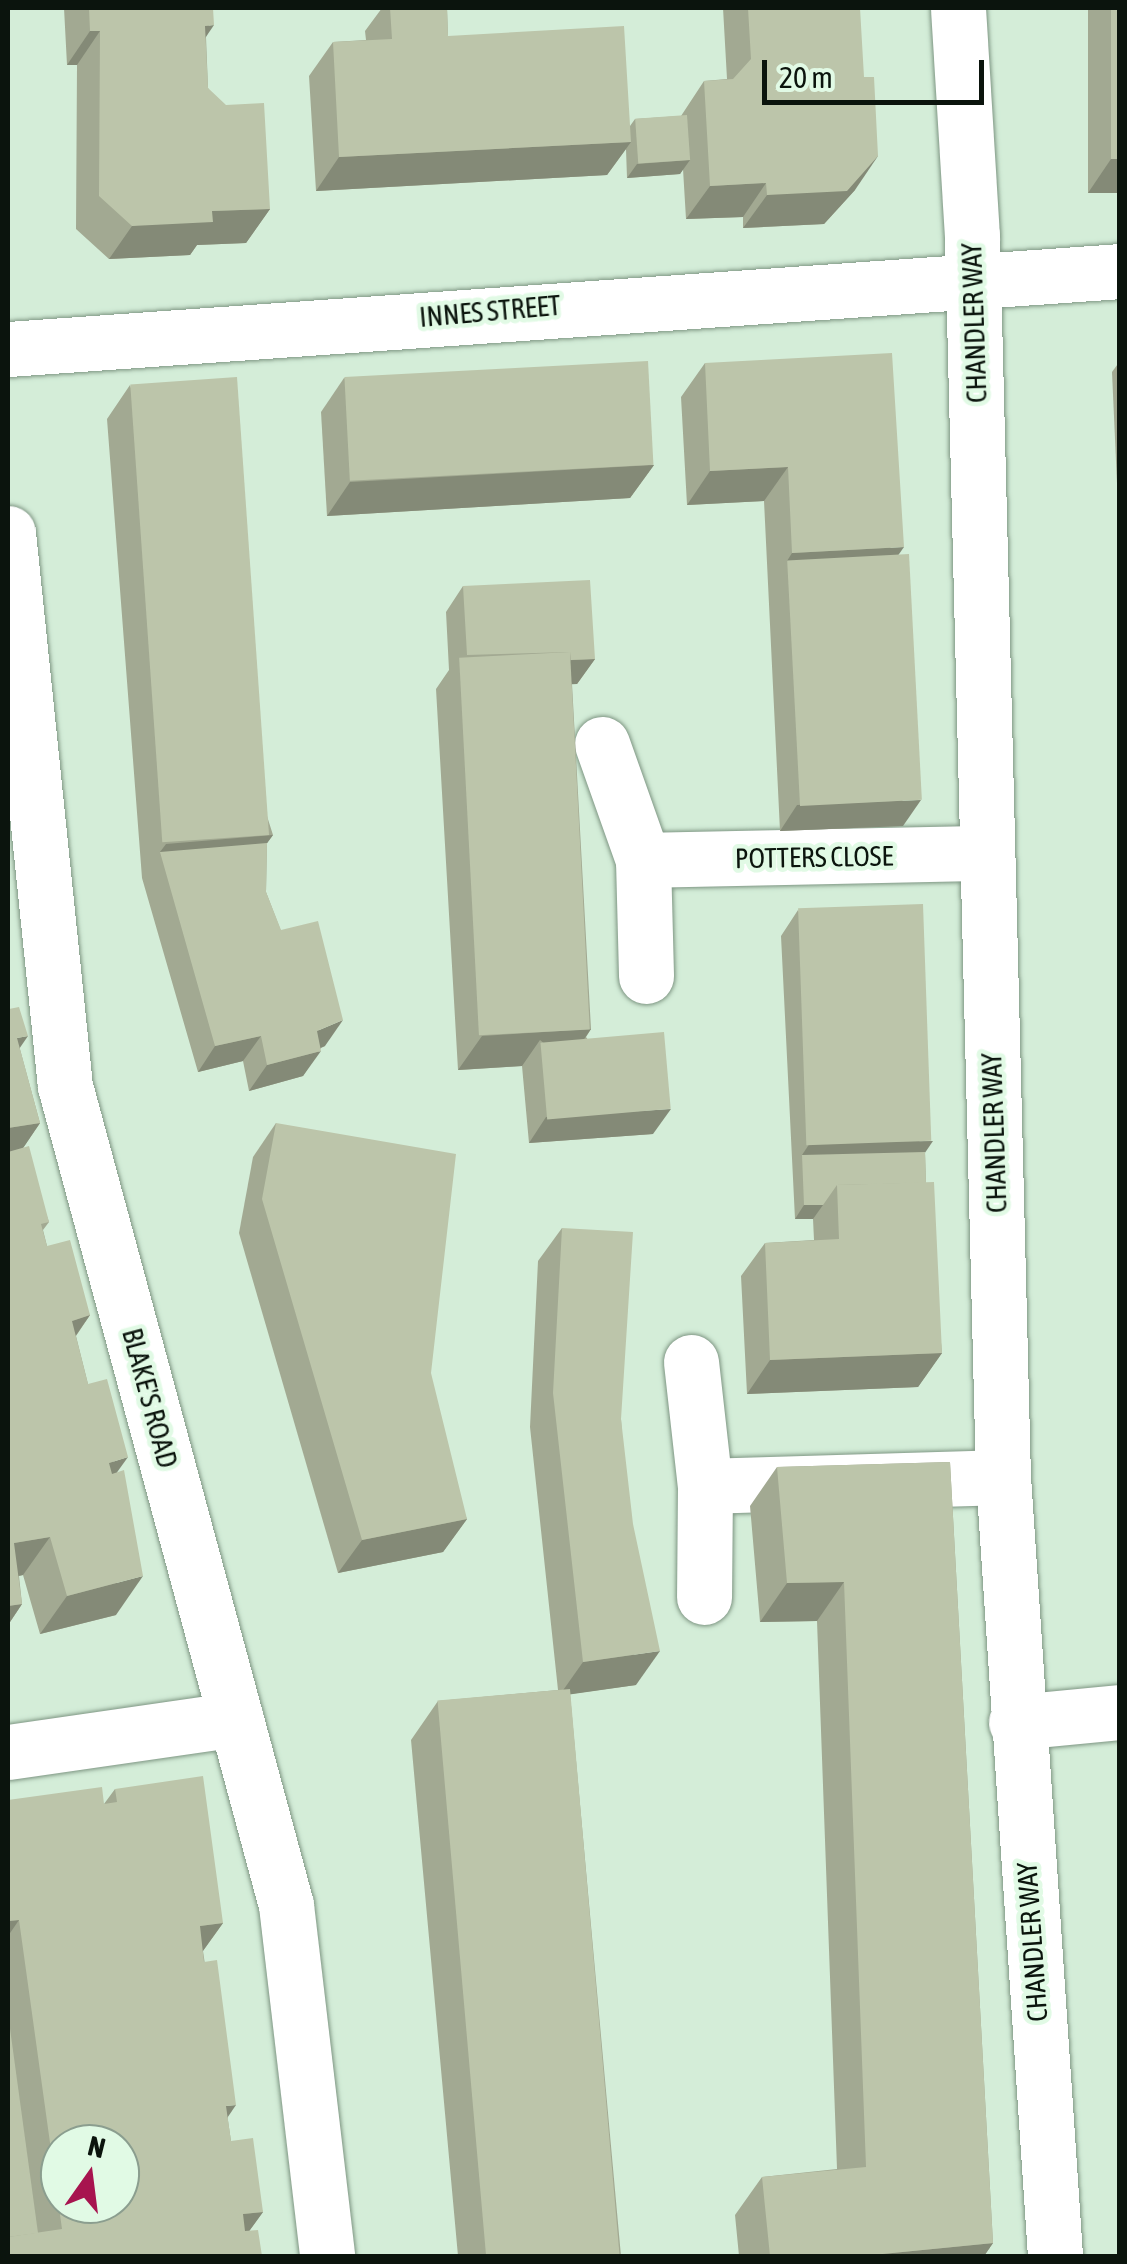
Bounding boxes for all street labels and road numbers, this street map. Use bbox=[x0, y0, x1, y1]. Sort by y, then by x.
street label: CHANDLER WAY bbox=[954, 243, 994, 403]
street label: INNES STREET bbox=[418, 288, 562, 334]
street label: POTTERS CLOSE bbox=[734, 839, 894, 875]
street label: CHANDLER WAY bbox=[974, 1053, 1014, 1213]
street label: BLAKE'S ROAD bbox=[115, 1325, 185, 1471]
street label: CHANDLER WAY bbox=[1010, 1861, 1054, 2023]

